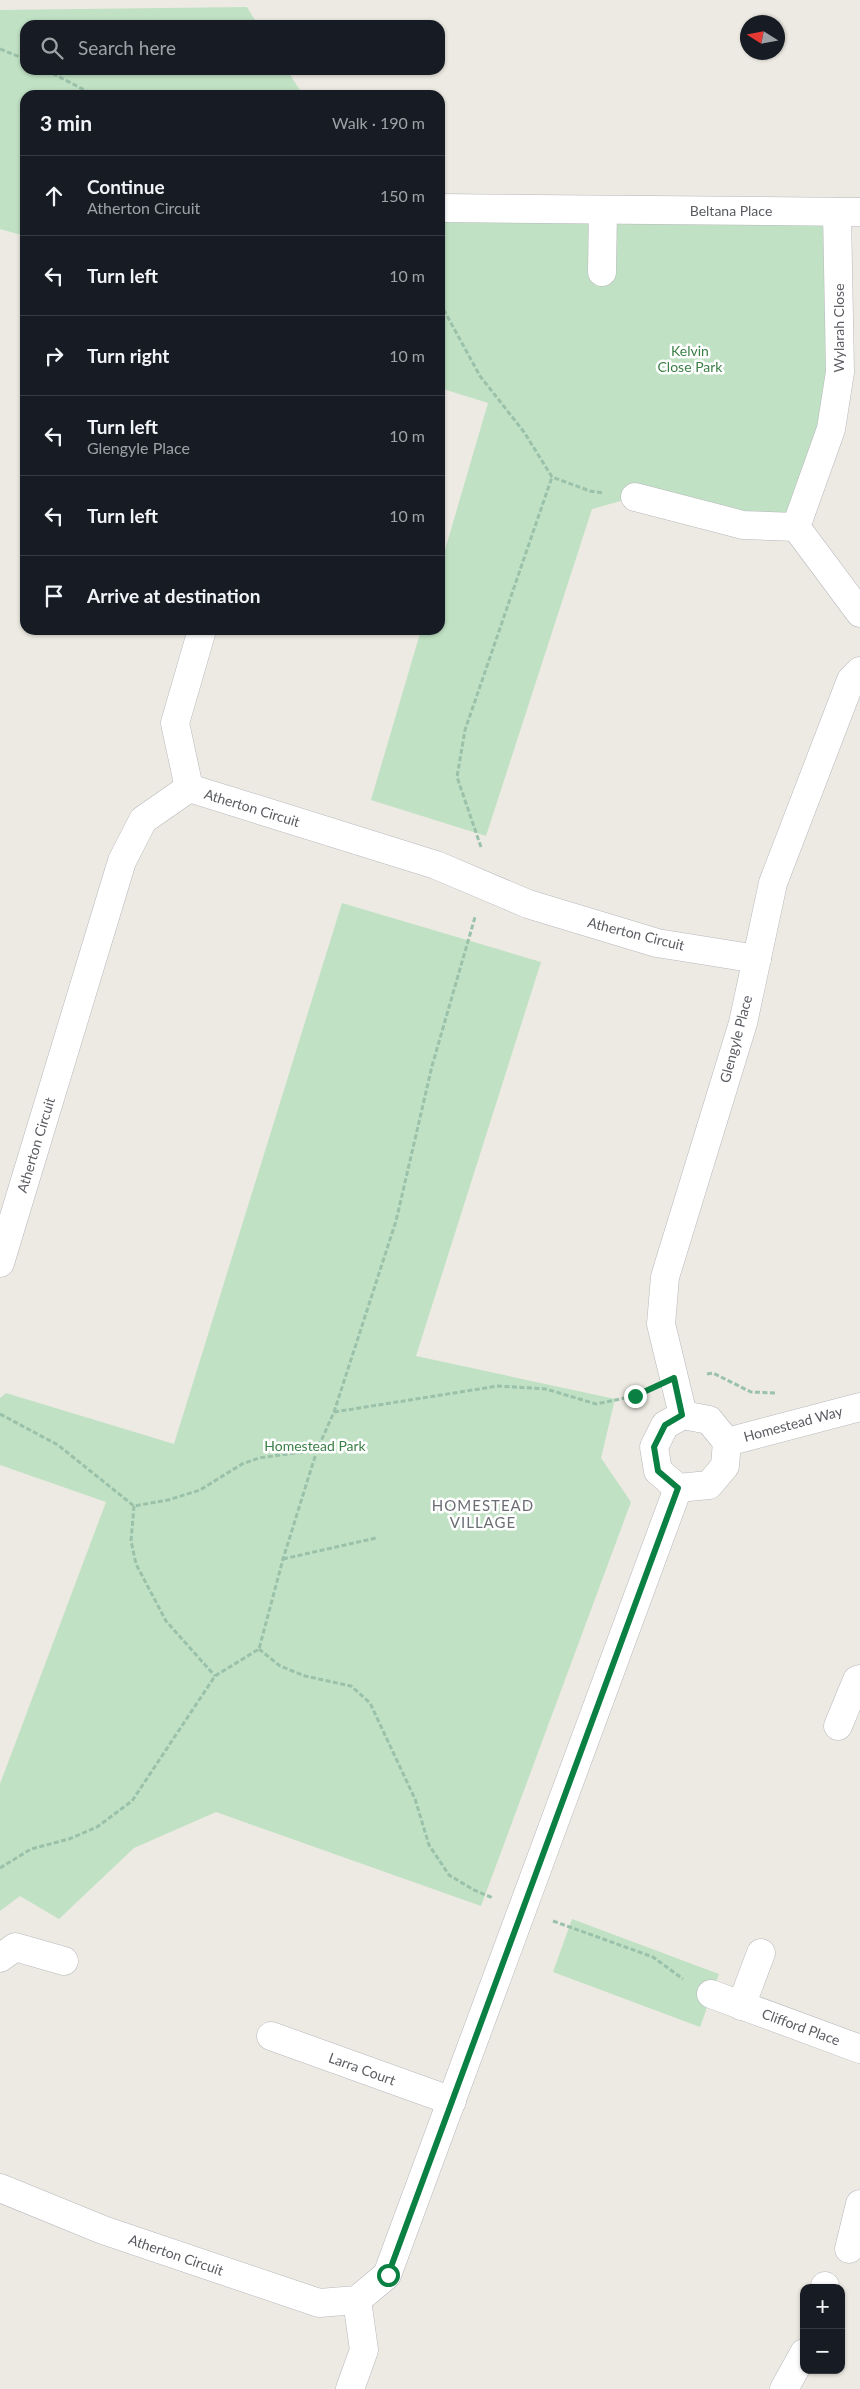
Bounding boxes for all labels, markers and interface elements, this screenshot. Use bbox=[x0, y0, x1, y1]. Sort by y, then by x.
north arrow bbox=[740, 15, 785, 60]
search box bbox=[20, 20, 445, 75]
icon: search bbox=[38, 34, 66, 62]
text: Search here bbox=[78, 36, 176, 59]
text: 3 min bbox=[40, 110, 92, 135]
text: Walk · 190 m bbox=[332, 113, 425, 132]
text: Continue bbox=[87, 175, 165, 198]
icon: ahead bbox=[40, 182, 68, 210]
text: 150 m bbox=[380, 186, 425, 205]
text: Atherton Circuit bbox=[87, 198, 200, 217]
street label: Beltana Place bbox=[690, 202, 772, 219]
icon: left bbox=[40, 262, 68, 290]
text: Turn left bbox=[87, 264, 158, 287]
text: 10 m bbox=[389, 266, 425, 285]
street label: Wylarah Close bbox=[830, 283, 847, 373]
icon: right bbox=[40, 342, 68, 370]
park label: Kelvin Close Park bbox=[658, 342, 723, 375]
text: Turn right bbox=[87, 344, 169, 367]
text: 10 m bbox=[389, 346, 425, 365]
text: Turn left bbox=[87, 415, 158, 438]
icon: left bbox=[40, 422, 68, 450]
text: 10 m bbox=[389, 426, 425, 445]
text: Glengyle Place bbox=[87, 438, 190, 457]
icon: left bbox=[40, 502, 68, 530]
text: Turn left bbox=[87, 504, 158, 527]
text: 10 m bbox=[389, 506, 425, 525]
icon: arrive bbox=[40, 582, 68, 610]
text: Arrive at destination bbox=[87, 584, 260, 607]
street label: Atherton Circuit bbox=[202, 785, 302, 830]
street label: Atherton Circuit bbox=[586, 913, 686, 954]
street label: Glengyle Place bbox=[716, 993, 755, 1085]
street label: Atherton Circuit bbox=[13, 1095, 58, 1195]
route end bbox=[624, 1385, 647, 1408]
street label: Homestead Way bbox=[742, 1402, 845, 1445]
park label: Homestead Park bbox=[264, 1437, 367, 1454]
district label: HOMESTEAD VILLAGE bbox=[432, 1496, 534, 1531]
street label: Clifford Place bbox=[760, 2005, 843, 2049]
street label: Larra Court bbox=[326, 2049, 398, 2088]
street label: Atherton Circuit bbox=[127, 2230, 226, 2279]
route start bbox=[377, 2264, 400, 2287]
map controls bbox=[800, 2284, 845, 2374]
button: + bbox=[800, 2284, 845, 2329]
button: − bbox=[800, 2329, 845, 2374]

